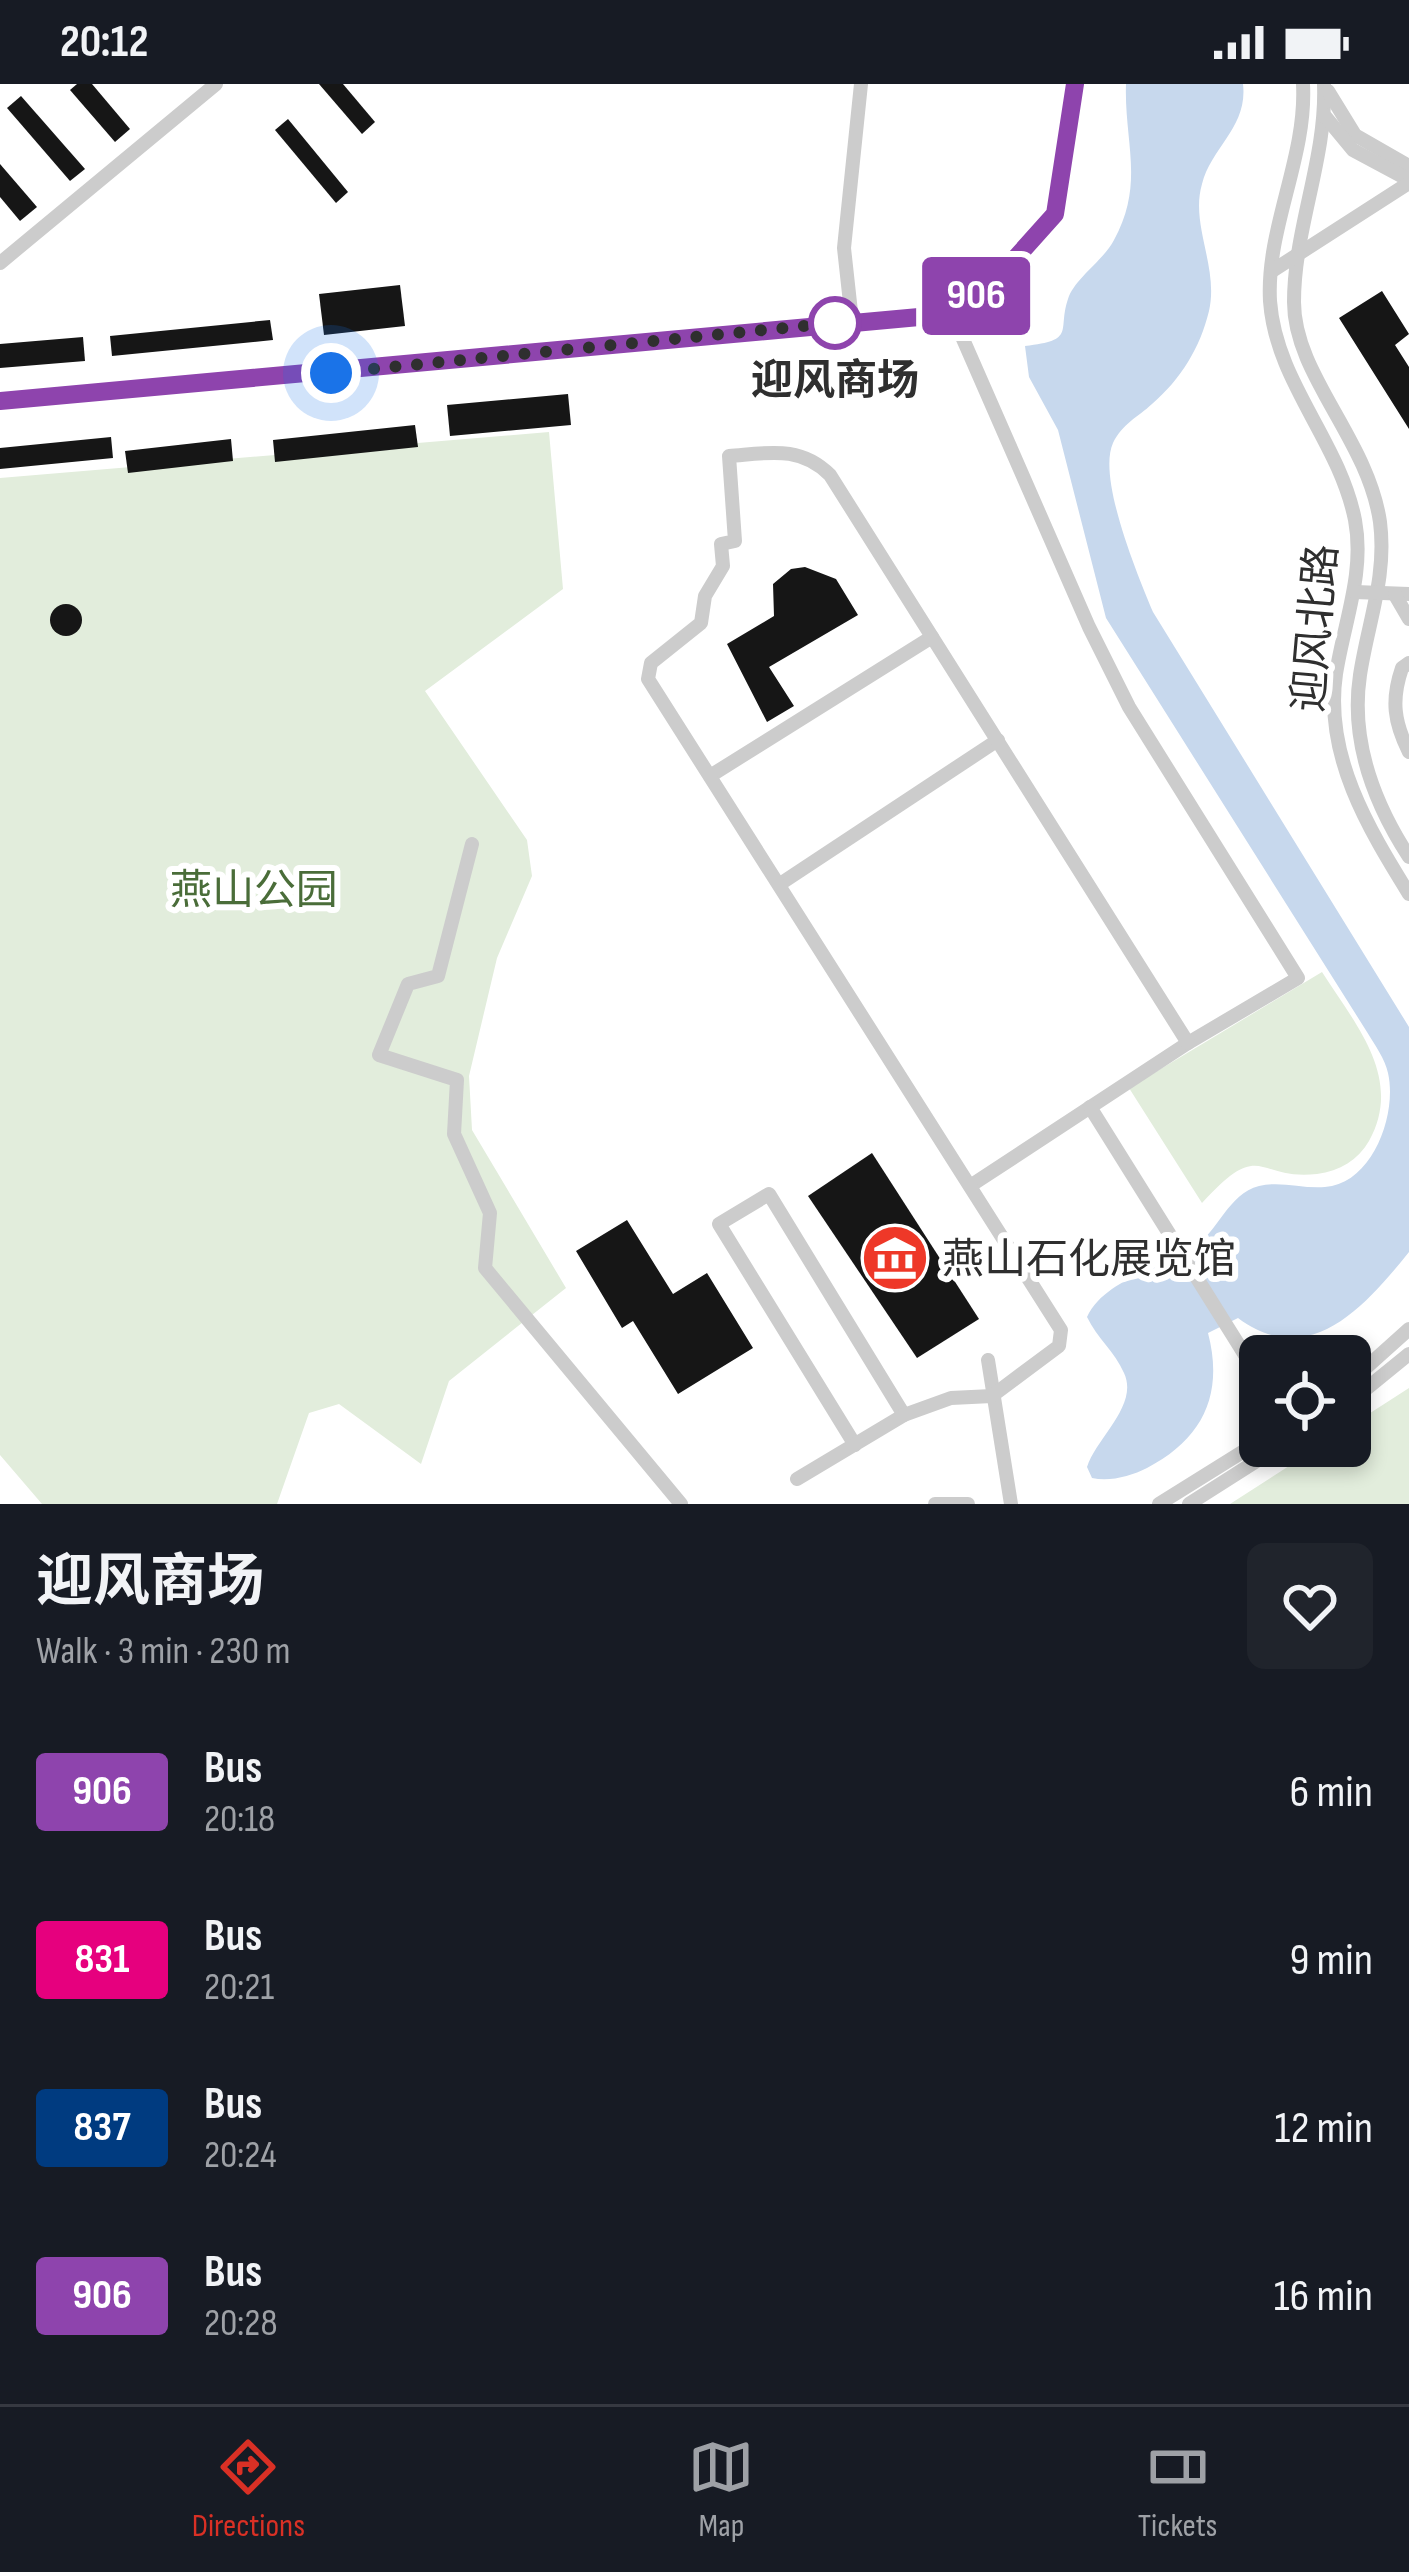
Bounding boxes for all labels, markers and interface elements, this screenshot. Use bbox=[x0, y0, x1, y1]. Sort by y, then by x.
text: 20:12 bbox=[60, 15, 148, 70]
line badge: 906 bbox=[907, 257, 1045, 335]
text: 906 bbox=[946, 270, 1006, 321]
marker: 迎风商场 bbox=[810, 298, 860, 348]
your location bbox=[301, 343, 361, 403]
place label: 迎风商场 bbox=[751, 356, 919, 407]
street label: 迎风北路 bbox=[1284, 542, 1349, 714]
park label: 燕山公园 bbox=[170, 866, 338, 917]
museum icon: 燕山石化展览馆 bbox=[860, 1223, 930, 1293]
place label: 燕山石化展览馆 bbox=[942, 1235, 1236, 1286]
map controls bbox=[1239, 1335, 1371, 1467]
button: locate bbox=[1239, 1335, 1371, 1467]
button: heart bbox=[1247, 1543, 1373, 1669]
text: 迎风商场 bbox=[36, 1549, 264, 1617]
text: Walk · 3 min · 230 m bbox=[36, 1628, 290, 1675]
text: Bus bbox=[204, 1741, 262, 1796]
text: 6 min bbox=[1290, 1765, 1373, 1820]
text: 906 bbox=[72, 1766, 132, 1817]
text: 20:18 bbox=[204, 1796, 275, 1843]
text: Bus bbox=[204, 1909, 262, 1964]
text: 9 min bbox=[1289, 1933, 1373, 1988]
text: 831 bbox=[74, 1934, 130, 1985]
text: 20:21 bbox=[204, 1964, 274, 2011]
text: Bus bbox=[204, 2077, 262, 2132]
text: 12 min bbox=[1275, 2101, 1373, 2156]
text: 837 bbox=[74, 2102, 130, 2153]
text: 20:24 bbox=[204, 2132, 277, 2179]
text: Bus bbox=[204, 2245, 262, 2300]
text: 16 min bbox=[1274, 2269, 1373, 2324]
text: 906 bbox=[72, 2270, 132, 2321]
text: 20:28 bbox=[204, 2300, 278, 2347]
tab: Directions bbox=[192, 2434, 305, 2546]
tab: Map bbox=[688, 2434, 754, 2546]
tab: Tickets bbox=[1138, 2434, 1217, 2546]

